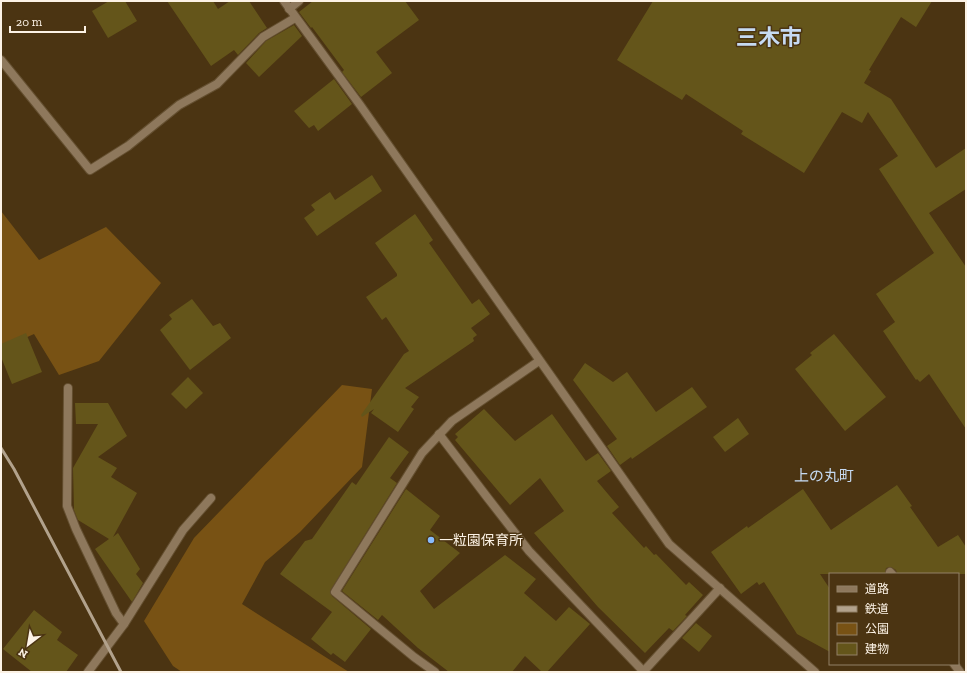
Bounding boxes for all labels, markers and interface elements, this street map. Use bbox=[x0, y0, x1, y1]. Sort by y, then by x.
scale bar bbox=[10, 8, 85, 34]
text: 20 m bbox=[16, 15, 43, 29]
district label: 三木市 bbox=[736, 24, 802, 51]
district label: 上の丸町 bbox=[794, 467, 854, 485]
place label: 一粒園保育所 bbox=[439, 532, 523, 549]
marker: 一粒園保育所 bbox=[426, 535, 436, 545]
legend bbox=[829, 573, 959, 665]
text: 道路 bbox=[865, 582, 889, 596]
text: 鉄道 bbox=[865, 602, 889, 616]
text: 公園 bbox=[865, 622, 889, 636]
north arrow bbox=[8, 625, 48, 665]
text: 建物 bbox=[865, 642, 889, 656]
text: N bbox=[16, 645, 30, 661]

